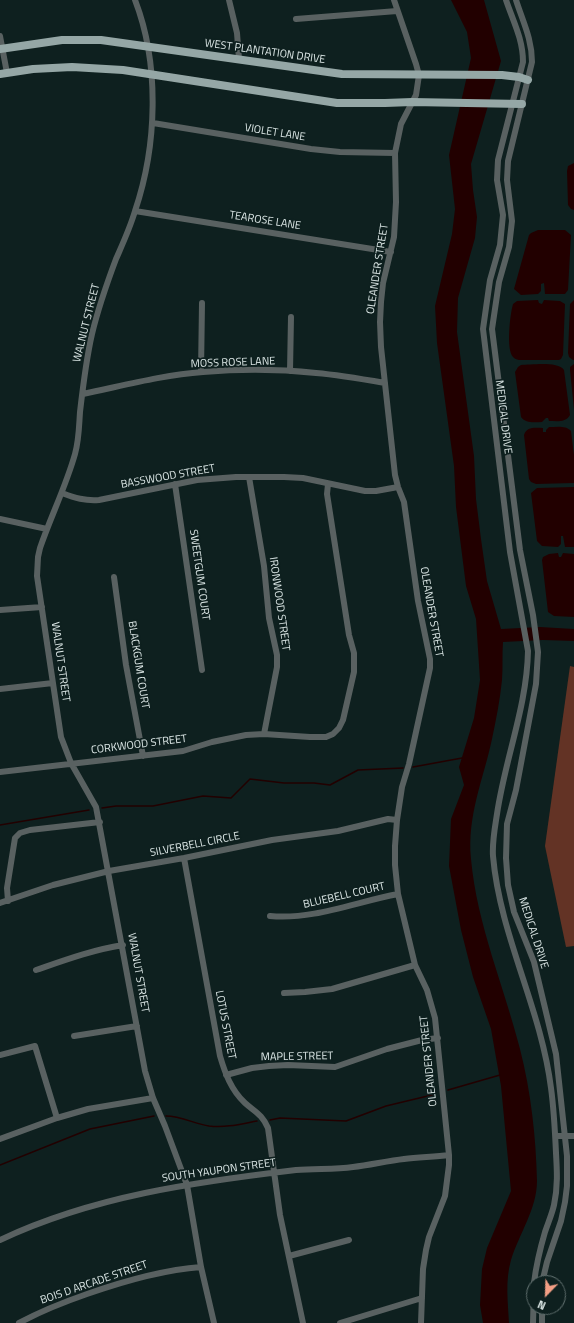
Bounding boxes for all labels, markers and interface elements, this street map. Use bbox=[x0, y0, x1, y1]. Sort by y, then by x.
street label: WEST PLANTATION DRIVE bbox=[204, 37, 326, 67]
street label: VIOLET LANE bbox=[244, 122, 306, 144]
street label: TEAROSE LANE bbox=[228, 209, 302, 233]
street label: OLEANDER STREET bbox=[364, 223, 392, 315]
street label: WALNUT STREET bbox=[71, 282, 103, 364]
street label: MOSS ROSE LANE bbox=[190, 355, 276, 371]
street label: MEDICAL DRIVE bbox=[492, 379, 514, 455]
street label: BASSWOOD STREET bbox=[120, 462, 216, 492]
street label: SWEETGUM COURT bbox=[186, 529, 212, 621]
street label: IRONWOOD STREET bbox=[266, 556, 292, 652]
street label: OLEANDER STREET bbox=[417, 566, 445, 658]
street label: BLACKGUM COURT bbox=[125, 620, 151, 710]
street label: WALNUT STREET bbox=[48, 621, 72, 703]
street label: CORKWOOD STREET bbox=[90, 733, 188, 757]
street label: SILVERBELL CIRCLE bbox=[149, 830, 241, 860]
street label: BLUEBELL COURT bbox=[302, 880, 386, 912]
street label: MEDICAL DRIVE bbox=[515, 896, 551, 970]
street label: WALNUT STREET bbox=[125, 932, 151, 1014]
street label: LOTUS STREET bbox=[212, 989, 238, 1061]
street label: OLEANDER STREET bbox=[418, 1015, 440, 1107]
street label: MAPLE STREET bbox=[261, 1050, 333, 1064]
street label: SOUTH YAUPON STREET bbox=[161, 1156, 277, 1186]
street label: BOIS D ARCADE STREET bbox=[39, 1258, 149, 1308]
north arrow bbox=[526, 1275, 566, 1315]
text: N bbox=[535, 1296, 548, 1314]

